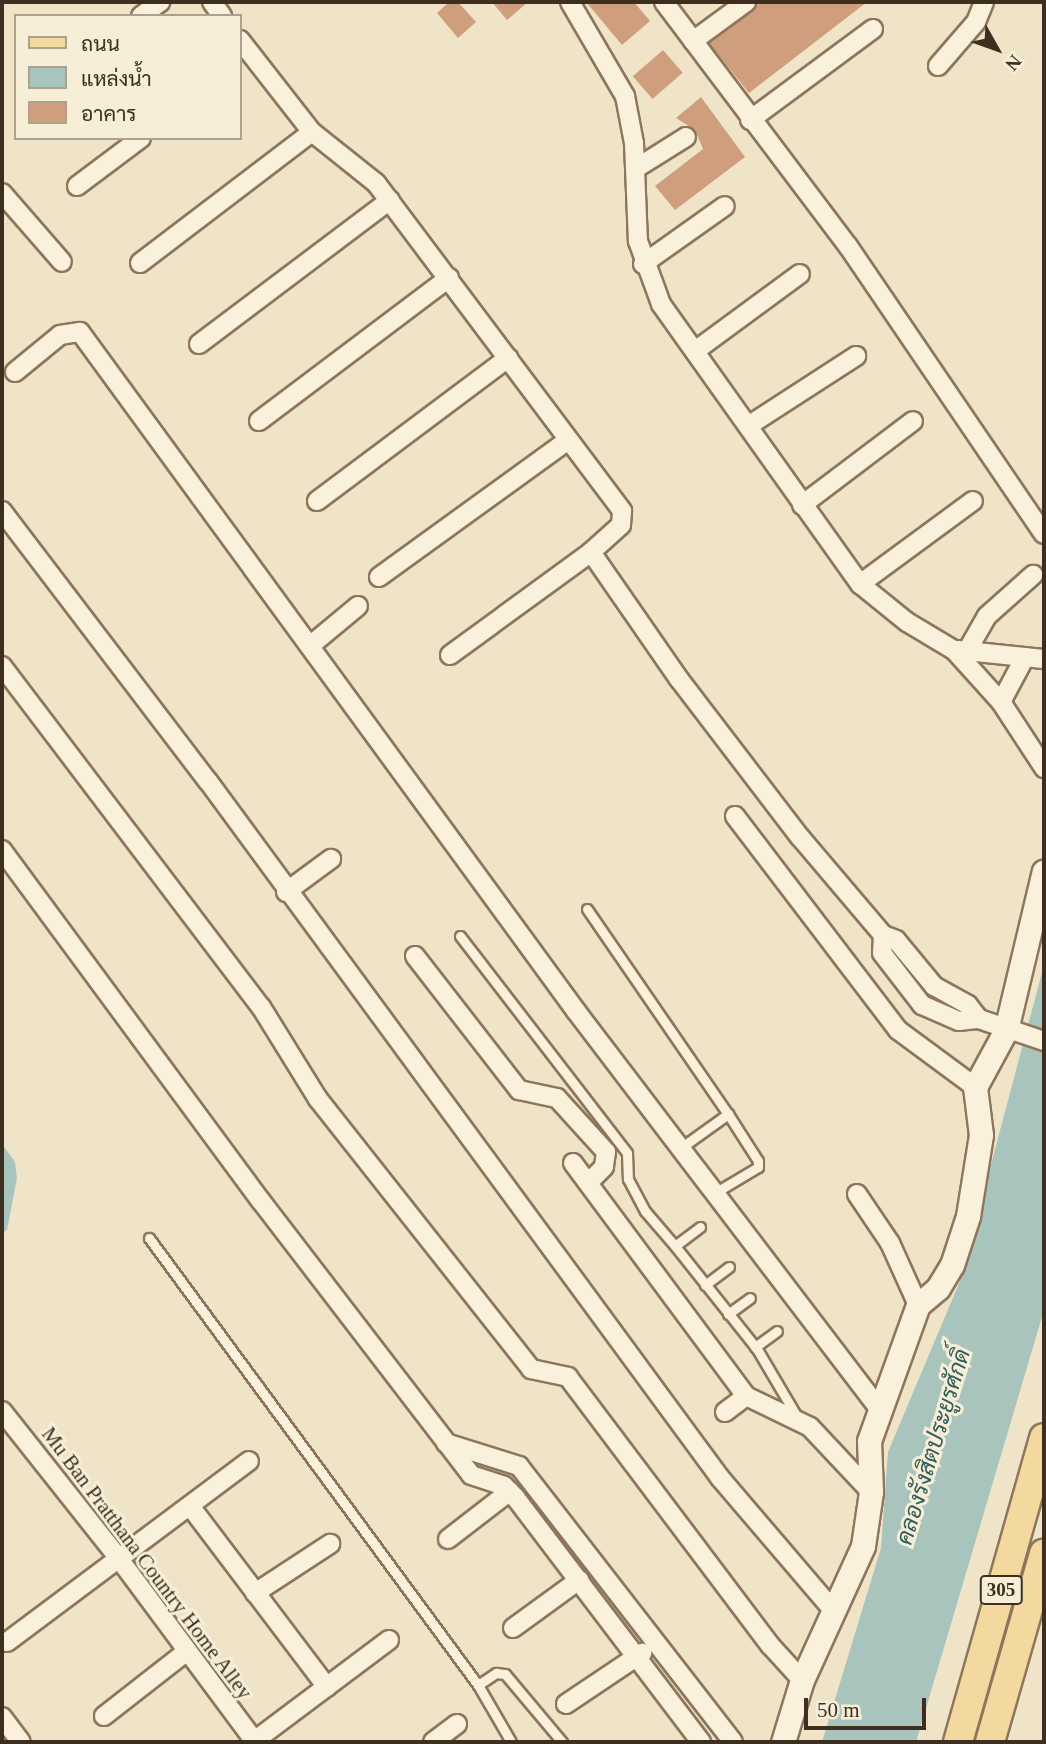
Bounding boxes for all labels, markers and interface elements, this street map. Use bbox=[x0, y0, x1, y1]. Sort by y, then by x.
legend bbox=[14, 14, 242, 140]
north arrow bbox=[962, 14, 1032, 84]
text: ถนน bbox=[81, 32, 120, 56]
text: N bbox=[1001, 51, 1026, 75]
text: แหล่งน้ำ bbox=[81, 67, 152, 91]
text: อาคาร bbox=[81, 102, 137, 126]
water label: คลองรังสิตประยูรศักดิ์ bbox=[891, 1346, 977, 1548]
street label: Mu Ban Pratthana Country Home Alley bbox=[36, 1422, 258, 1704]
road number: 305 bbox=[978, 1574, 1024, 1606]
scale bar bbox=[808, 1684, 930, 1728]
text: 50 m bbox=[817, 1698, 860, 1722]

